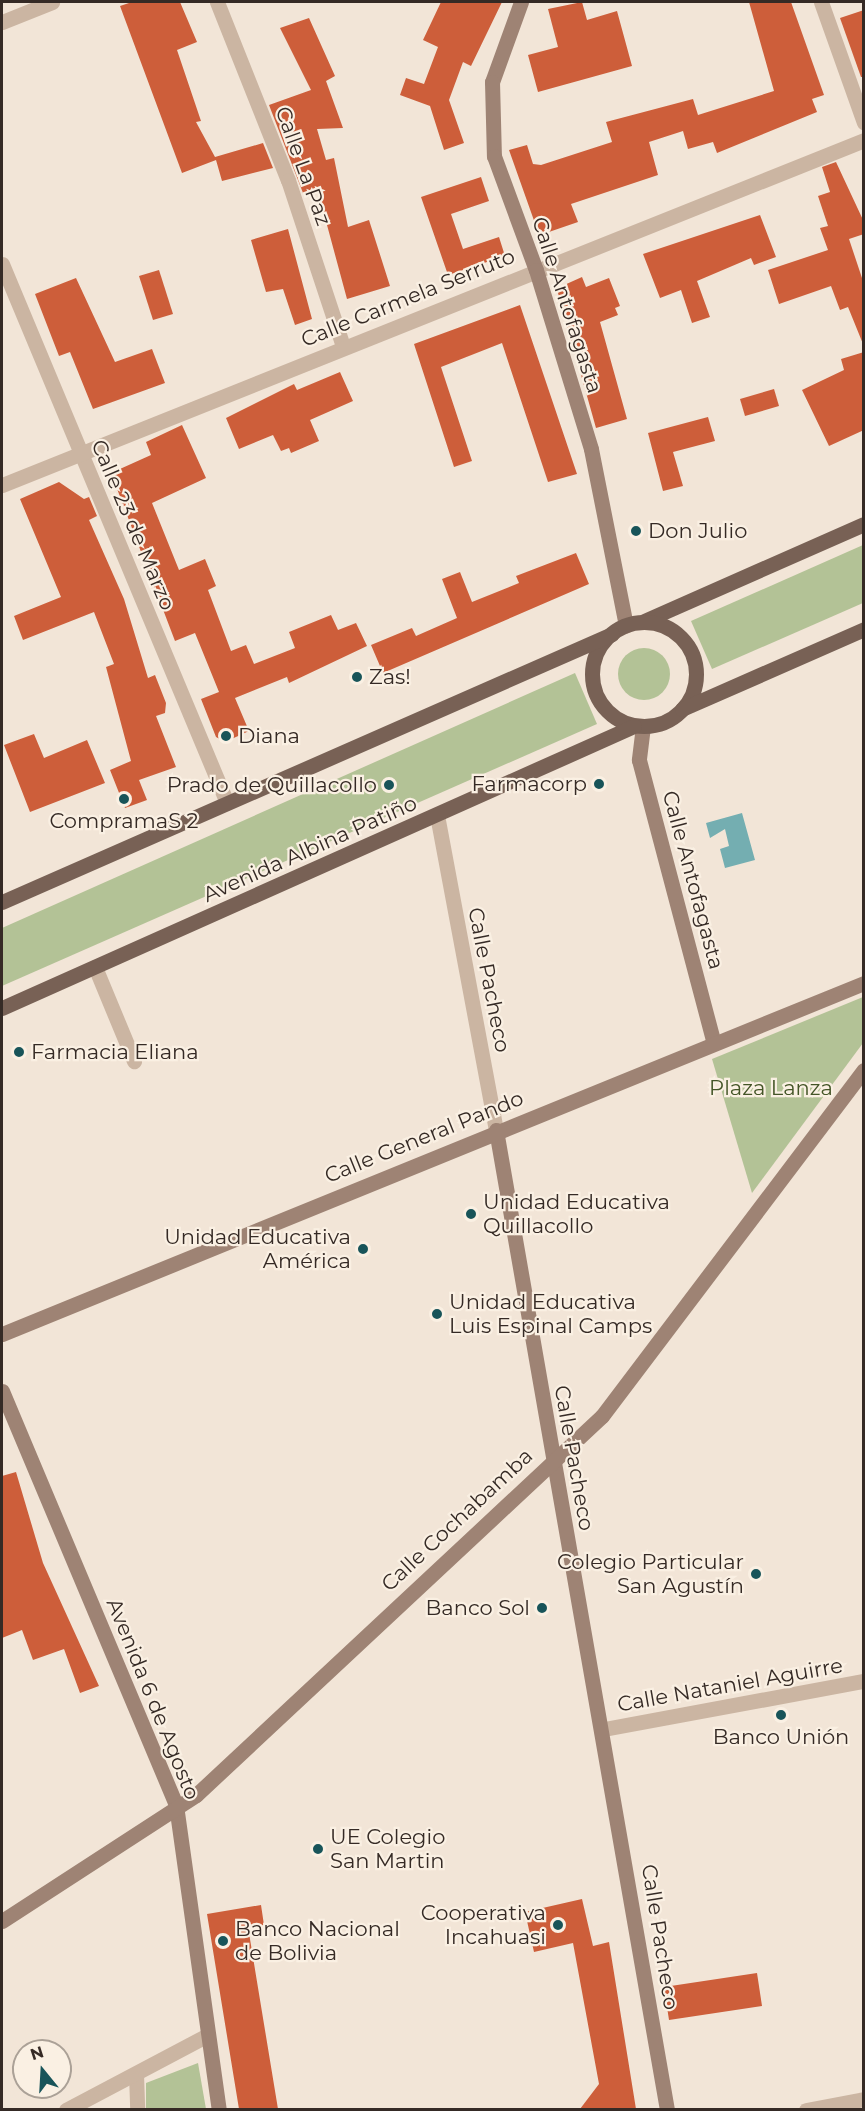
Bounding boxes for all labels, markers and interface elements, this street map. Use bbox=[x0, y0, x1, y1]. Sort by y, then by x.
street label: Calle La Paz bbox=[270, 103, 336, 229]
street label: Calle Antofagasta bbox=[527, 214, 607, 396]
street label: Calle Carmela Serruto bbox=[298, 244, 518, 352]
street label: Calle 23 de Marzo bbox=[86, 436, 180, 614]
place label: Don Julio bbox=[648, 518, 747, 544]
marker: Don Julio bbox=[629, 524, 643, 538]
place label: Zas! bbox=[369, 664, 411, 690]
marker: Zas! bbox=[350, 670, 364, 684]
place label: Diana bbox=[238, 723, 300, 749]
marker: Diana bbox=[219, 729, 233, 743]
place label: Farmacorp bbox=[472, 771, 587, 797]
place label: Prado de Quillacollo bbox=[167, 772, 377, 798]
marker: Farmacorp bbox=[592, 777, 606, 791]
marker: Prado de Quillacollo bbox=[382, 778, 396, 792]
street label: Calle Antofagasta bbox=[657, 788, 729, 972]
street label: Avenida Albina Patiño bbox=[199, 790, 421, 908]
marker: CompramaS 2 bbox=[117, 792, 131, 806]
place label: CompramaS 2 bbox=[49, 808, 199, 834]
street label: Calle Pacheco bbox=[463, 905, 515, 1055]
place label: Farmacia Eliana bbox=[31, 1039, 199, 1065]
marker: Farmacia Eliana bbox=[12, 1045, 26, 1059]
park label: Plaza Lanza bbox=[709, 1075, 833, 1101]
street label: Calle General Pando bbox=[321, 1086, 527, 1188]
place label: Unidad Educativa Quillacollo bbox=[483, 1189, 670, 1239]
marker: Unidad Educativa Quillacollo bbox=[464, 1207, 478, 1221]
place label: Unidad Educativa América bbox=[164, 1224, 351, 1274]
marker: Unidad Educativa América bbox=[356, 1242, 370, 1256]
place label: Unidad Educativa Luis Espinal Camps bbox=[449, 1289, 652, 1339]
marker: Unidad Educativa Luis Espinal Camps bbox=[430, 1307, 444, 1321]
street label: Calle Pacheco bbox=[549, 1383, 599, 1533]
street label: Calle Cochabamba bbox=[376, 1443, 538, 1597]
place label: Colegio Particular San Agustín bbox=[557, 1549, 744, 1599]
marker: Colegio Particular San Agustín bbox=[749, 1567, 763, 1581]
street label: Avenida 6 de Agosto bbox=[101, 1595, 205, 1803]
place label: Banco Sol bbox=[426, 1595, 530, 1621]
marker: Banco Sol bbox=[535, 1601, 549, 1615]
street label: Calle Nataniel Aguirre bbox=[615, 1653, 845, 1717]
marker: Banco Unión bbox=[774, 1708, 788, 1722]
place label: Banco Unión bbox=[713, 1724, 849, 1750]
place label: UE Colegio San Martin bbox=[330, 1824, 445, 1874]
marker: UE Colegio San Martin bbox=[311, 1842, 325, 1856]
street label: Calle Pacheco bbox=[636, 1862, 684, 2012]
place label: Cooperativa Incahuasi bbox=[421, 1900, 546, 1950]
place label: Banco Nacional de Bolivia bbox=[235, 1916, 400, 1966]
marker: Cooperativa Incahuasi bbox=[551, 1918, 565, 1932]
marker: Banco Nacional de Bolivia bbox=[216, 1934, 230, 1948]
north arrow bbox=[12, 2039, 72, 2099]
text: N bbox=[28, 2042, 46, 2064]

